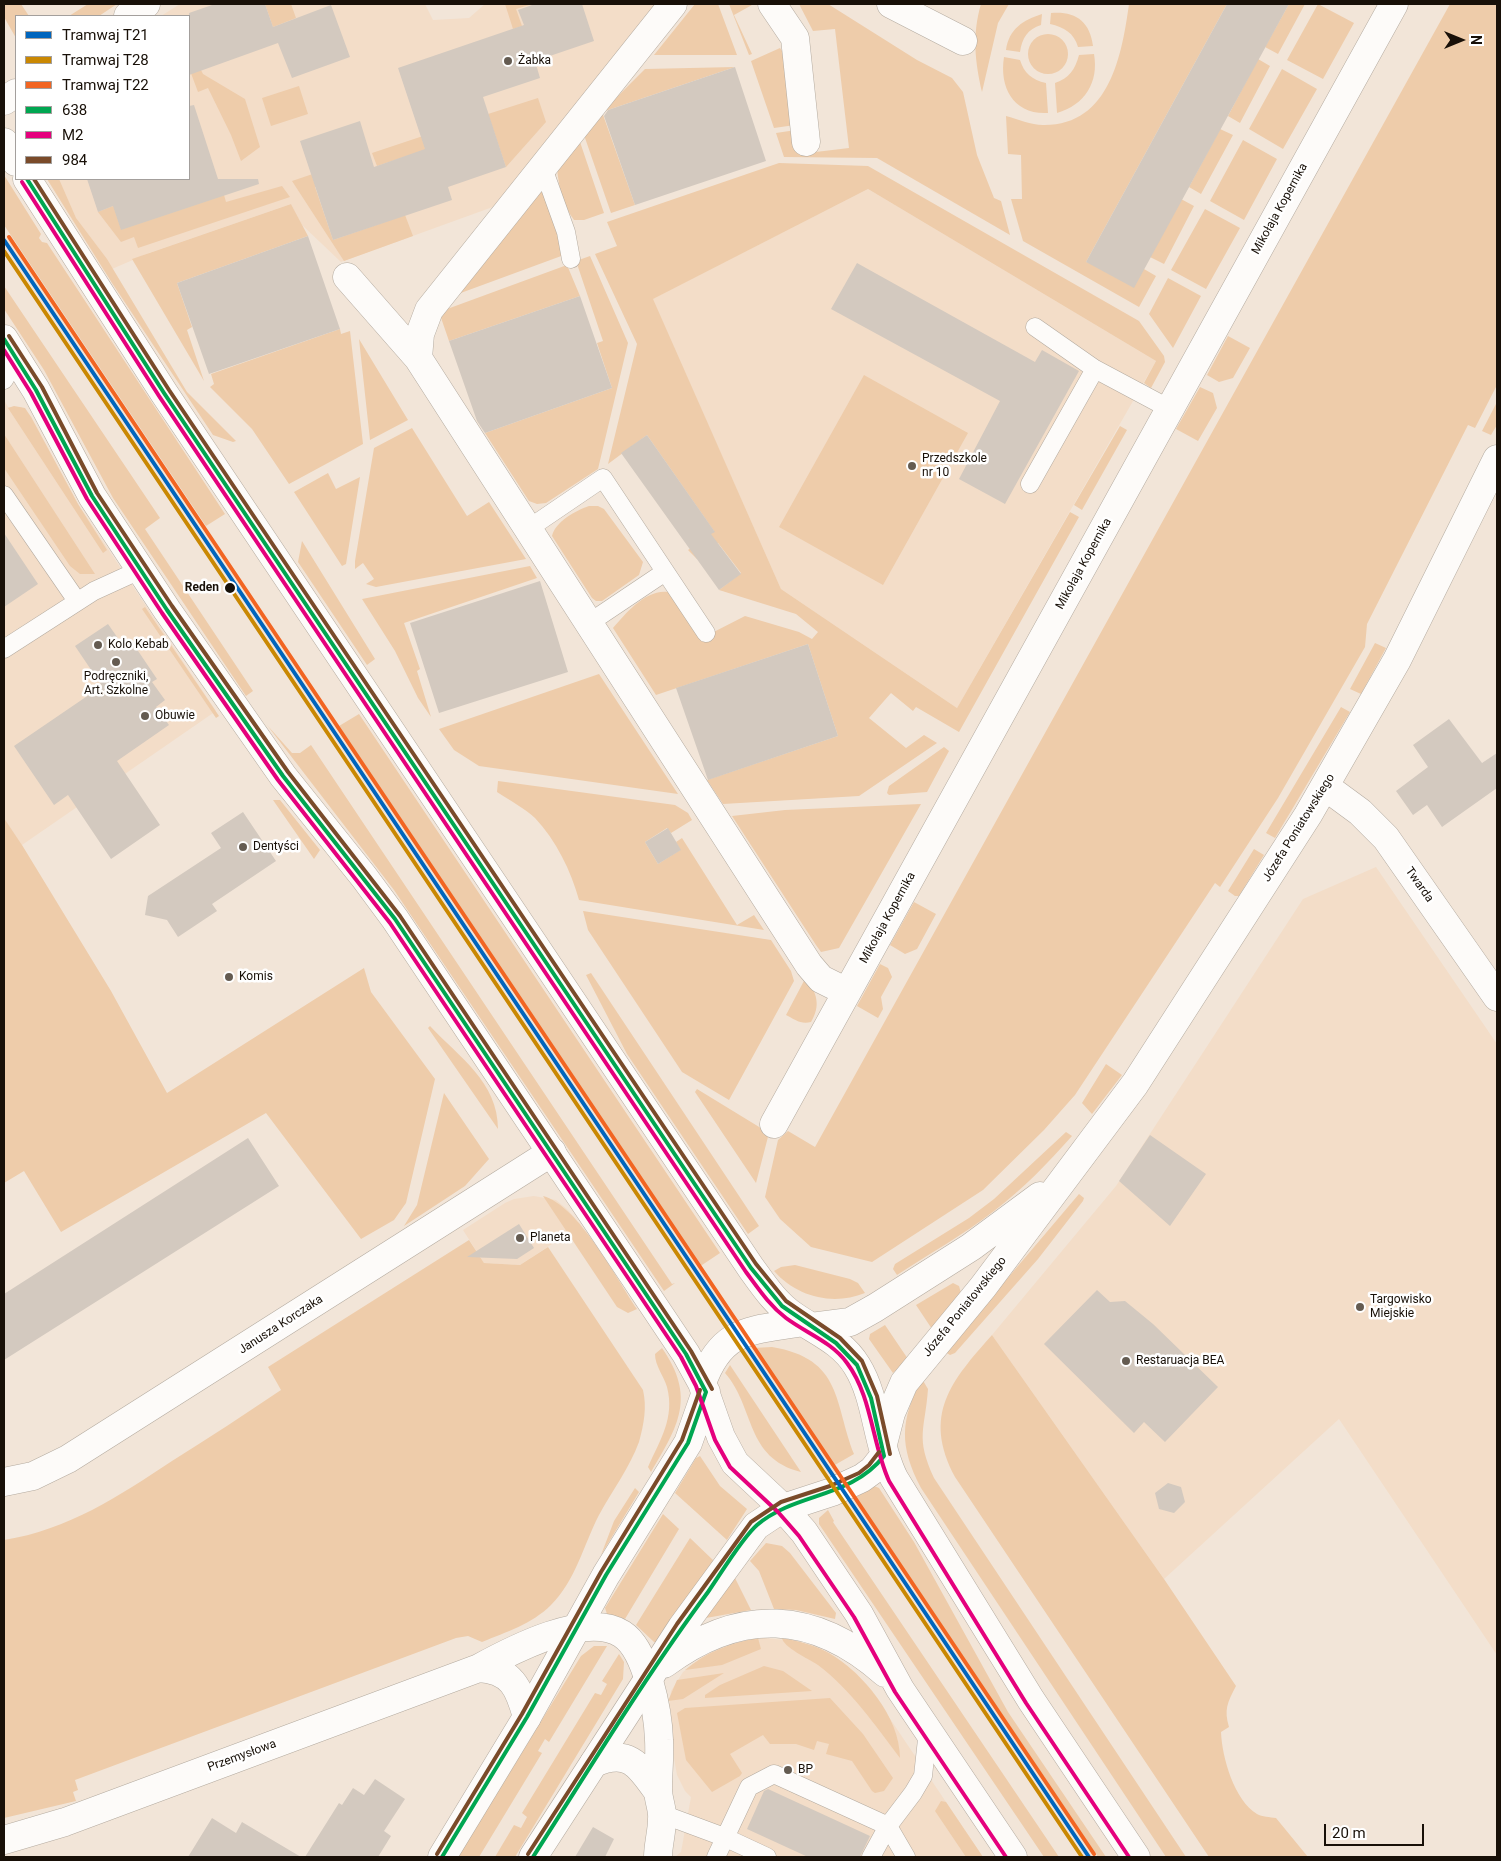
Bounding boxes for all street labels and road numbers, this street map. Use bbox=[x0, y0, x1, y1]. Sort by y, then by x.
street label: Mikołaja Kopernika bbox=[1249, 161, 1311, 257]
street label: Mikołaja Kopernika bbox=[1053, 516, 1115, 612]
street label: Józefa Poniatowskiego bbox=[1260, 771, 1338, 885]
street label: Twarda bbox=[1402, 865, 1436, 905]
street label: Mikołaja Kopernika bbox=[857, 870, 919, 966]
street label: Józefa Poniatowskiego bbox=[920, 1254, 1010, 1360]
street label: Janusza Korczaka bbox=[236, 1292, 326, 1358]
street label: Przemysłowa bbox=[206, 1737, 278, 1775]

